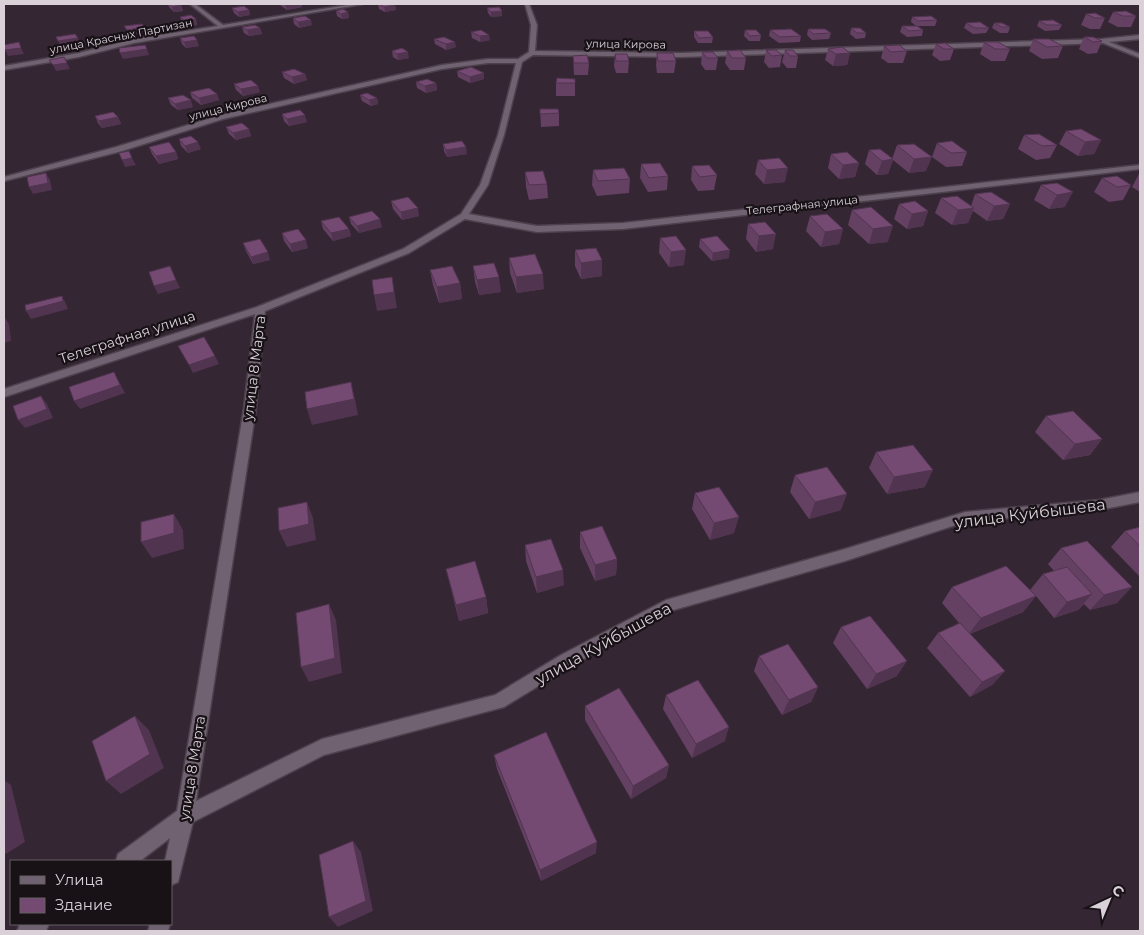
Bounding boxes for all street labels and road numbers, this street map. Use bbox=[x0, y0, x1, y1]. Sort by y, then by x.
street label: улица Красных Партизан bbox=[48, 15, 193, 57]
street label: улица Кирова bbox=[585, 36, 666, 52]
street label: улица Кирова bbox=[187, 91, 269, 124]
street label: Телеграфная улица bbox=[746, 192, 858, 218]
street label: Телеграфная улица bbox=[57, 306, 197, 368]
street label: улица 8 Марта bbox=[239, 314, 269, 423]
street label: улица Куйбышева bbox=[953, 495, 1107, 532]
street label: улица Куйбышева bbox=[531, 598, 674, 689]
street label: улица 8 Марта bbox=[175, 714, 209, 823]

